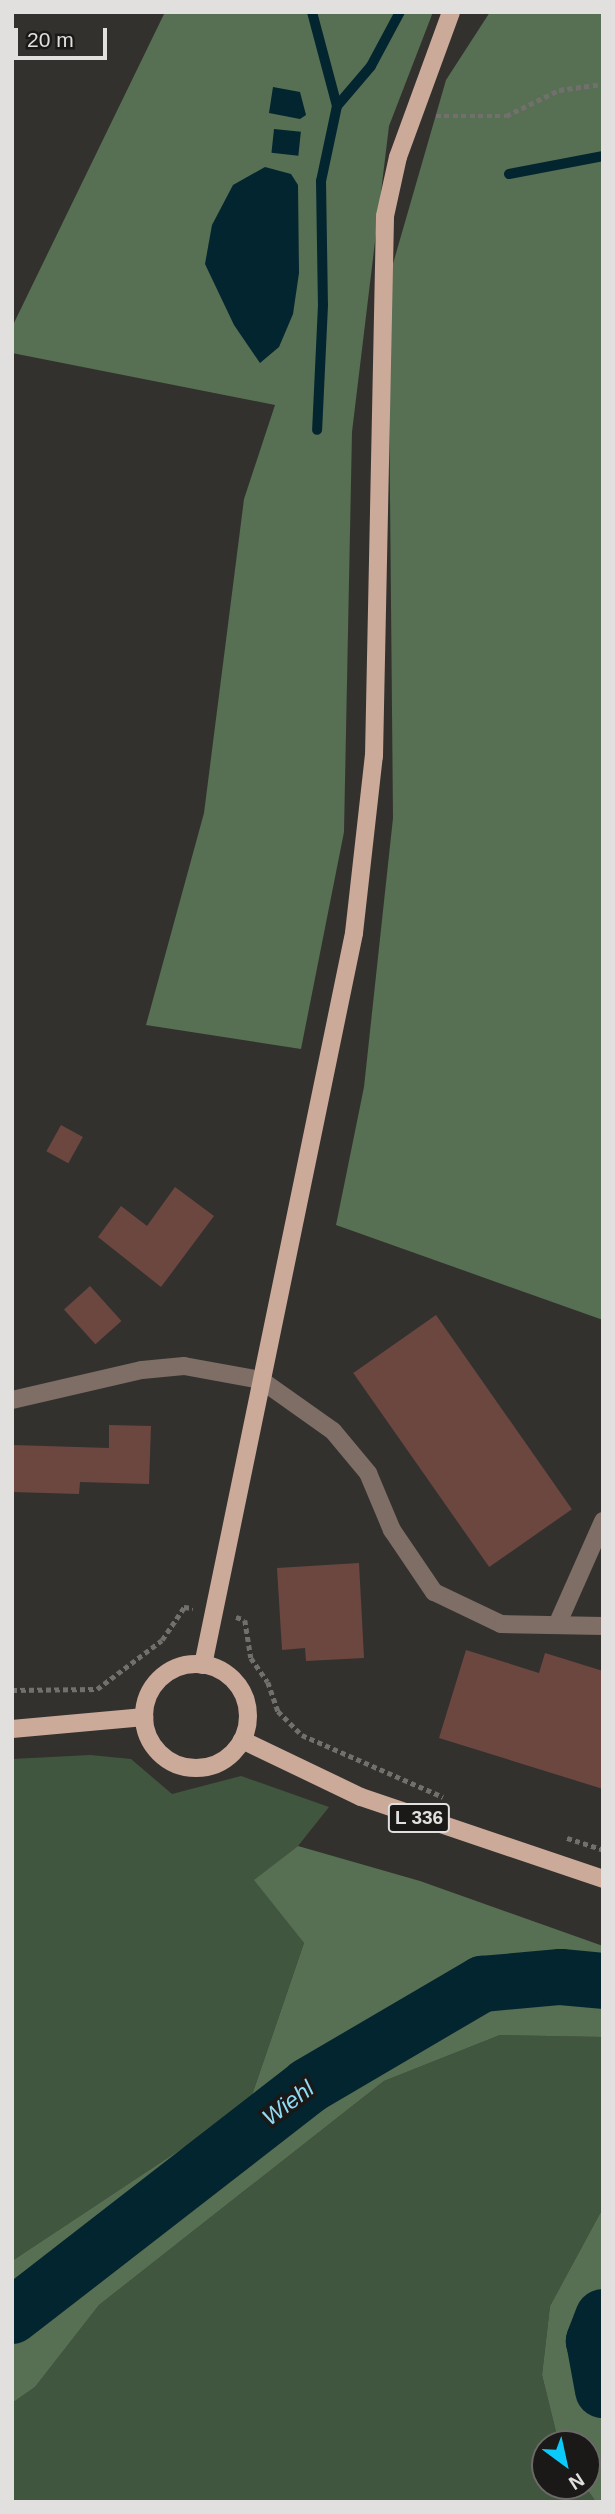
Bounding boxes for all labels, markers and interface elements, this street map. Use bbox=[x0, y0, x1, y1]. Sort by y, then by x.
scale bar bbox=[18, 14, 110, 58]
text: 20 m bbox=[27, 28, 74, 51]
road number: L 336 bbox=[388, 1802, 450, 1834]
water label: Wiehl bbox=[257, 2075, 319, 2131]
north arrow bbox=[531, 2430, 601, 2500]
text: N bbox=[565, 2469, 588, 2494]

